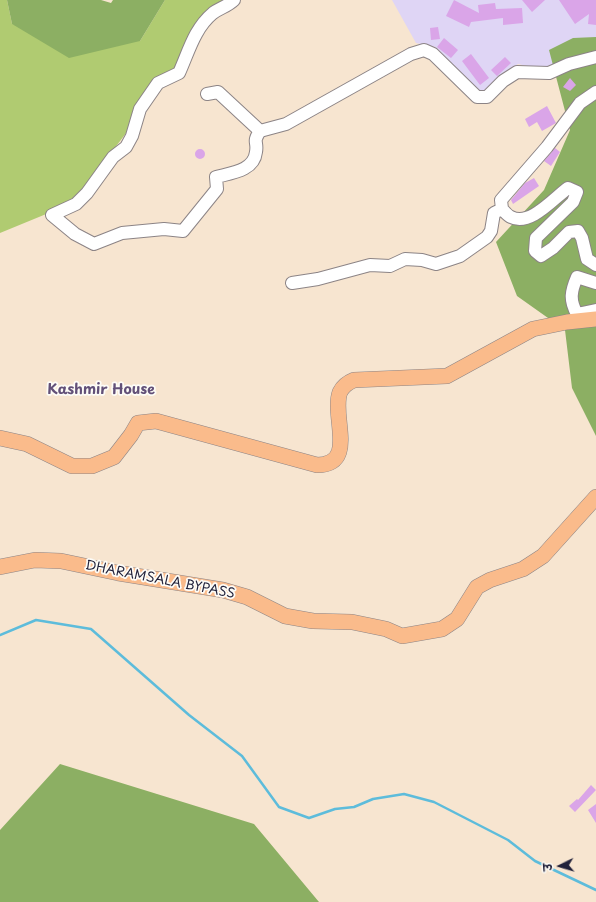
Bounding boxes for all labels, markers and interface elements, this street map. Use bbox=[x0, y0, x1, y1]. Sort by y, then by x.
district label: Kashmir House bbox=[47, 382, 155, 398]
street label: DHARAMSALA BYPASS bbox=[84, 558, 236, 602]
north arrow bbox=[540, 846, 580, 886]
text: उ bbox=[539, 863, 556, 871]

